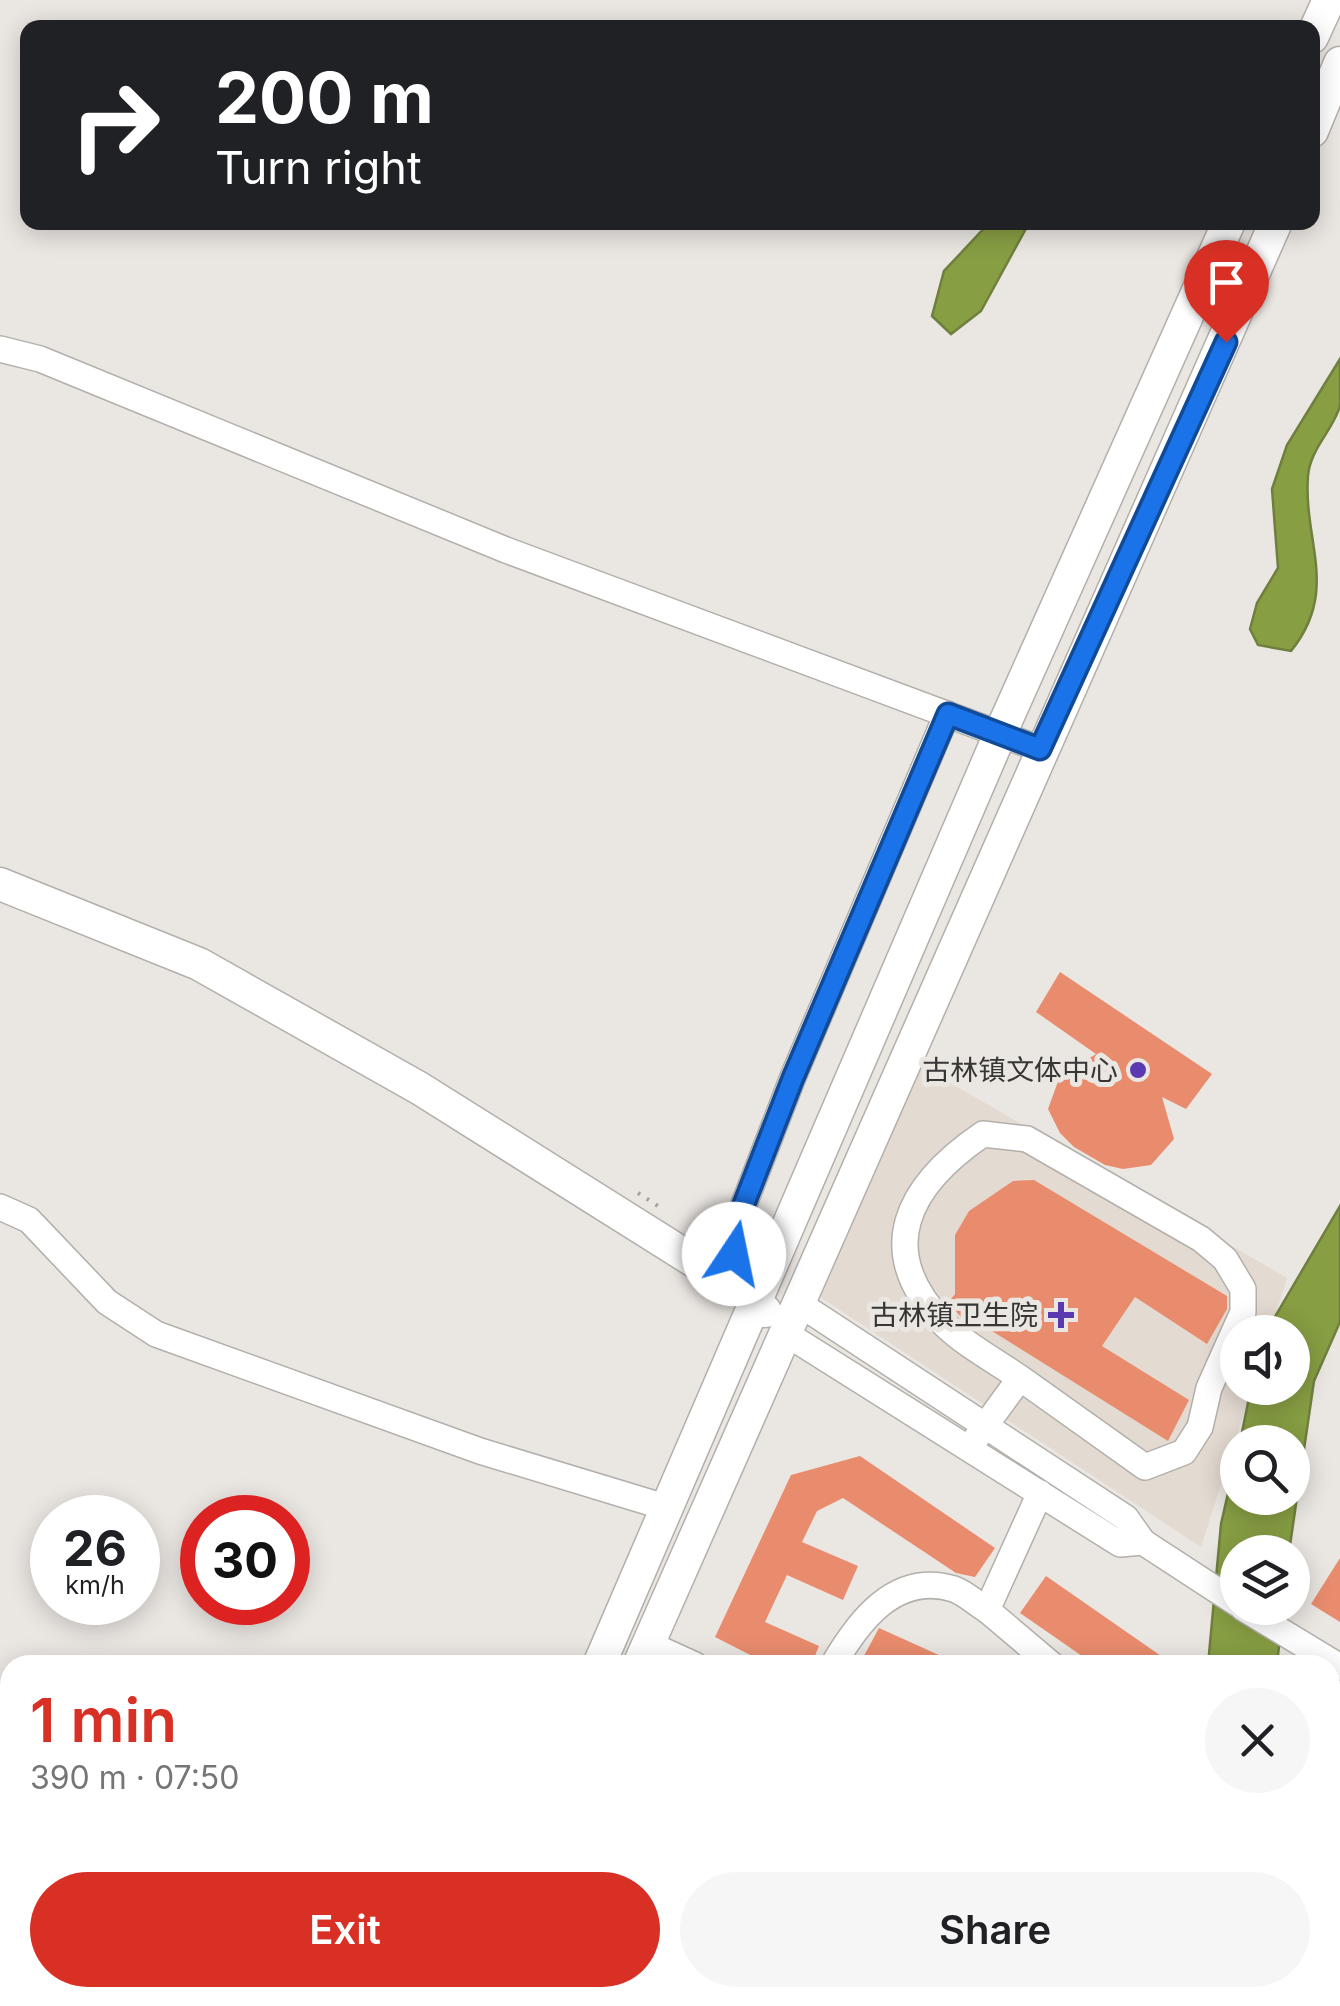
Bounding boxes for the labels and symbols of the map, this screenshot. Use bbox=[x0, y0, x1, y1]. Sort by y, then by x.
pin bbox=[1184, 240, 1269, 343]
place label: 古林镇文体中心 bbox=[922, 1053, 1118, 1087]
marker: 古林镇文体中心 bbox=[1127, 1059, 1149, 1081]
position arrow bbox=[682, 1202, 786, 1306]
place label: 古林镇卫生院 bbox=[870, 1298, 1038, 1332]
marker: 古林镇卫生院 bbox=[1048, 1302, 1074, 1328]
speed limit sign: 30 bbox=[180, 1495, 310, 1625]

